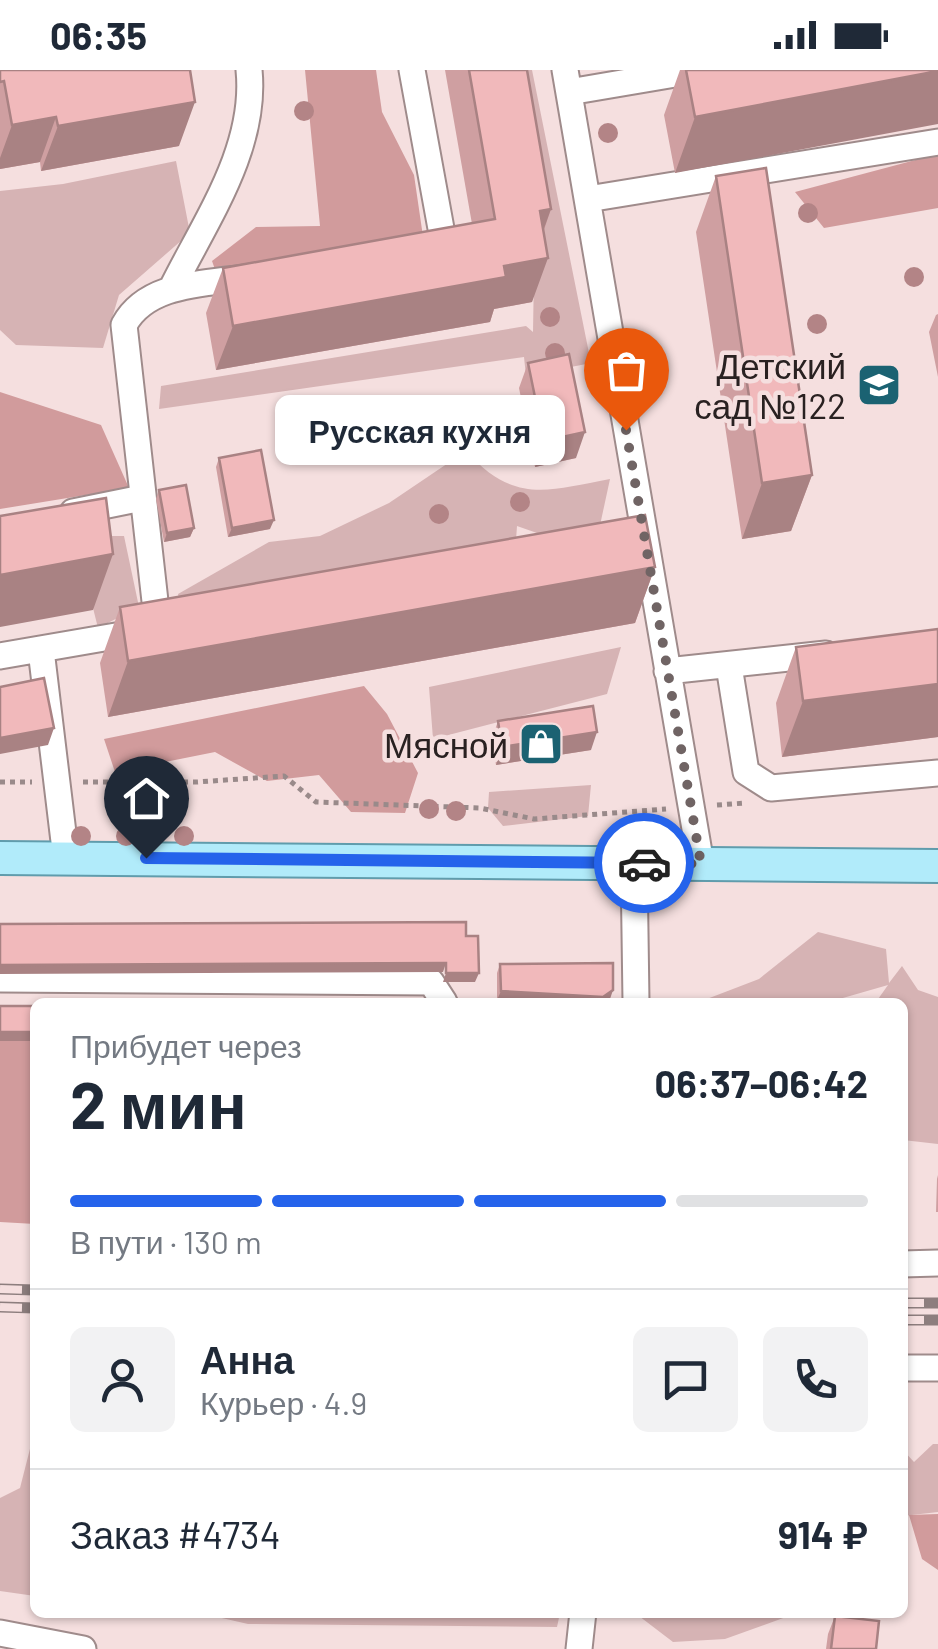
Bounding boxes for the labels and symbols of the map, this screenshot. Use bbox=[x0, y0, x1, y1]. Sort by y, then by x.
pin bbox=[584, 328, 669, 431]
place label: Детский сад №122 bbox=[694, 344, 846, 426]
school or university icon: Детский сад №122 bbox=[856, 362, 902, 408]
callout: Русская кухня bbox=[276, 395, 566, 465]
shop icon: Мясной bbox=[518, 721, 564, 767]
place label: Мясной bbox=[384, 723, 508, 765]
pin bbox=[104, 756, 189, 859]
courier bbox=[594, 813, 694, 913]

